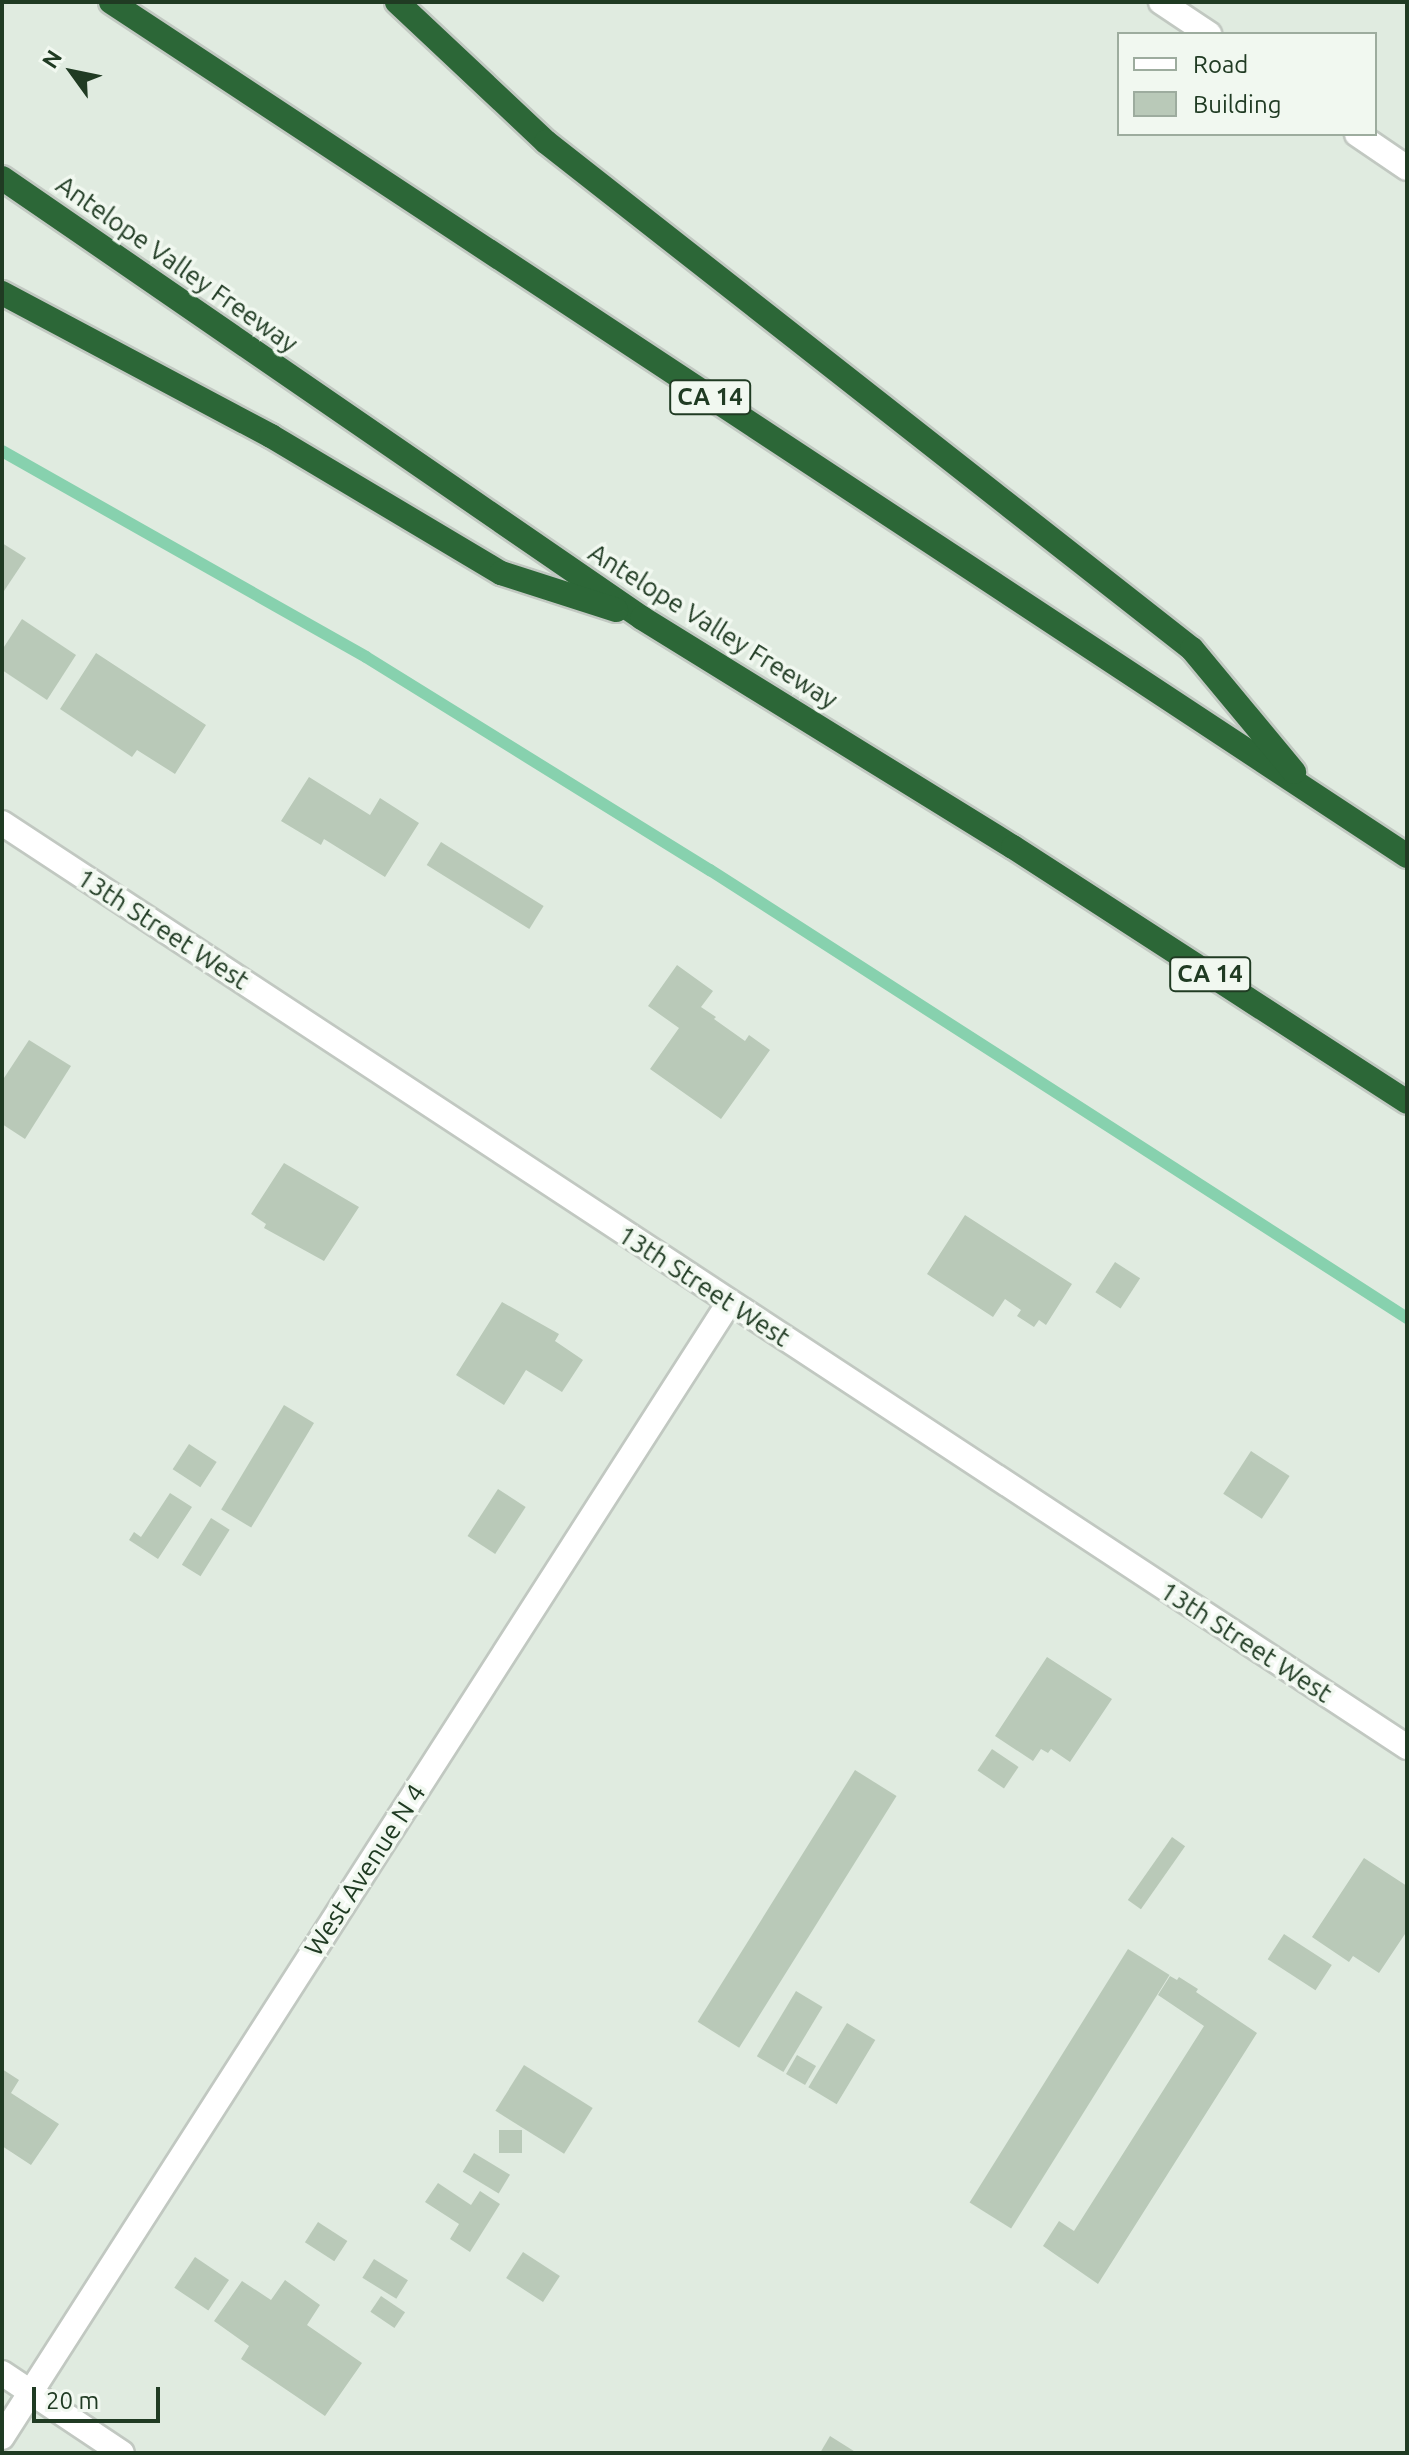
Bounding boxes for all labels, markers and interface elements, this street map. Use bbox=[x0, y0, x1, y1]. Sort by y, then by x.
north arrow bbox=[32, 32, 112, 112]
legend bbox=[1117, 32, 1377, 136]
text: N bbox=[36, 45, 66, 72]
text: Road bbox=[1193, 51, 1248, 78]
text: Building bbox=[1193, 91, 1281, 118]
street label: Antelope Valley Freeway bbox=[50, 169, 304, 359]
road number: CA 14 bbox=[668, 377, 752, 417]
street label: Antelope Valley Freeway bbox=[583, 537, 843, 715]
street label: 13th Street West bbox=[71, 862, 255, 996]
road number: CA 14 bbox=[1168, 954, 1252, 994]
street label: 13th Street West bbox=[612, 1219, 796, 1353]
street label: 13th Street West bbox=[1154, 1575, 1338, 1709]
street label: West Avenue N 4 bbox=[298, 1778, 432, 1962]
scale bar bbox=[36, 2371, 164, 2421]
text: 20 m bbox=[46, 2387, 99, 2414]

